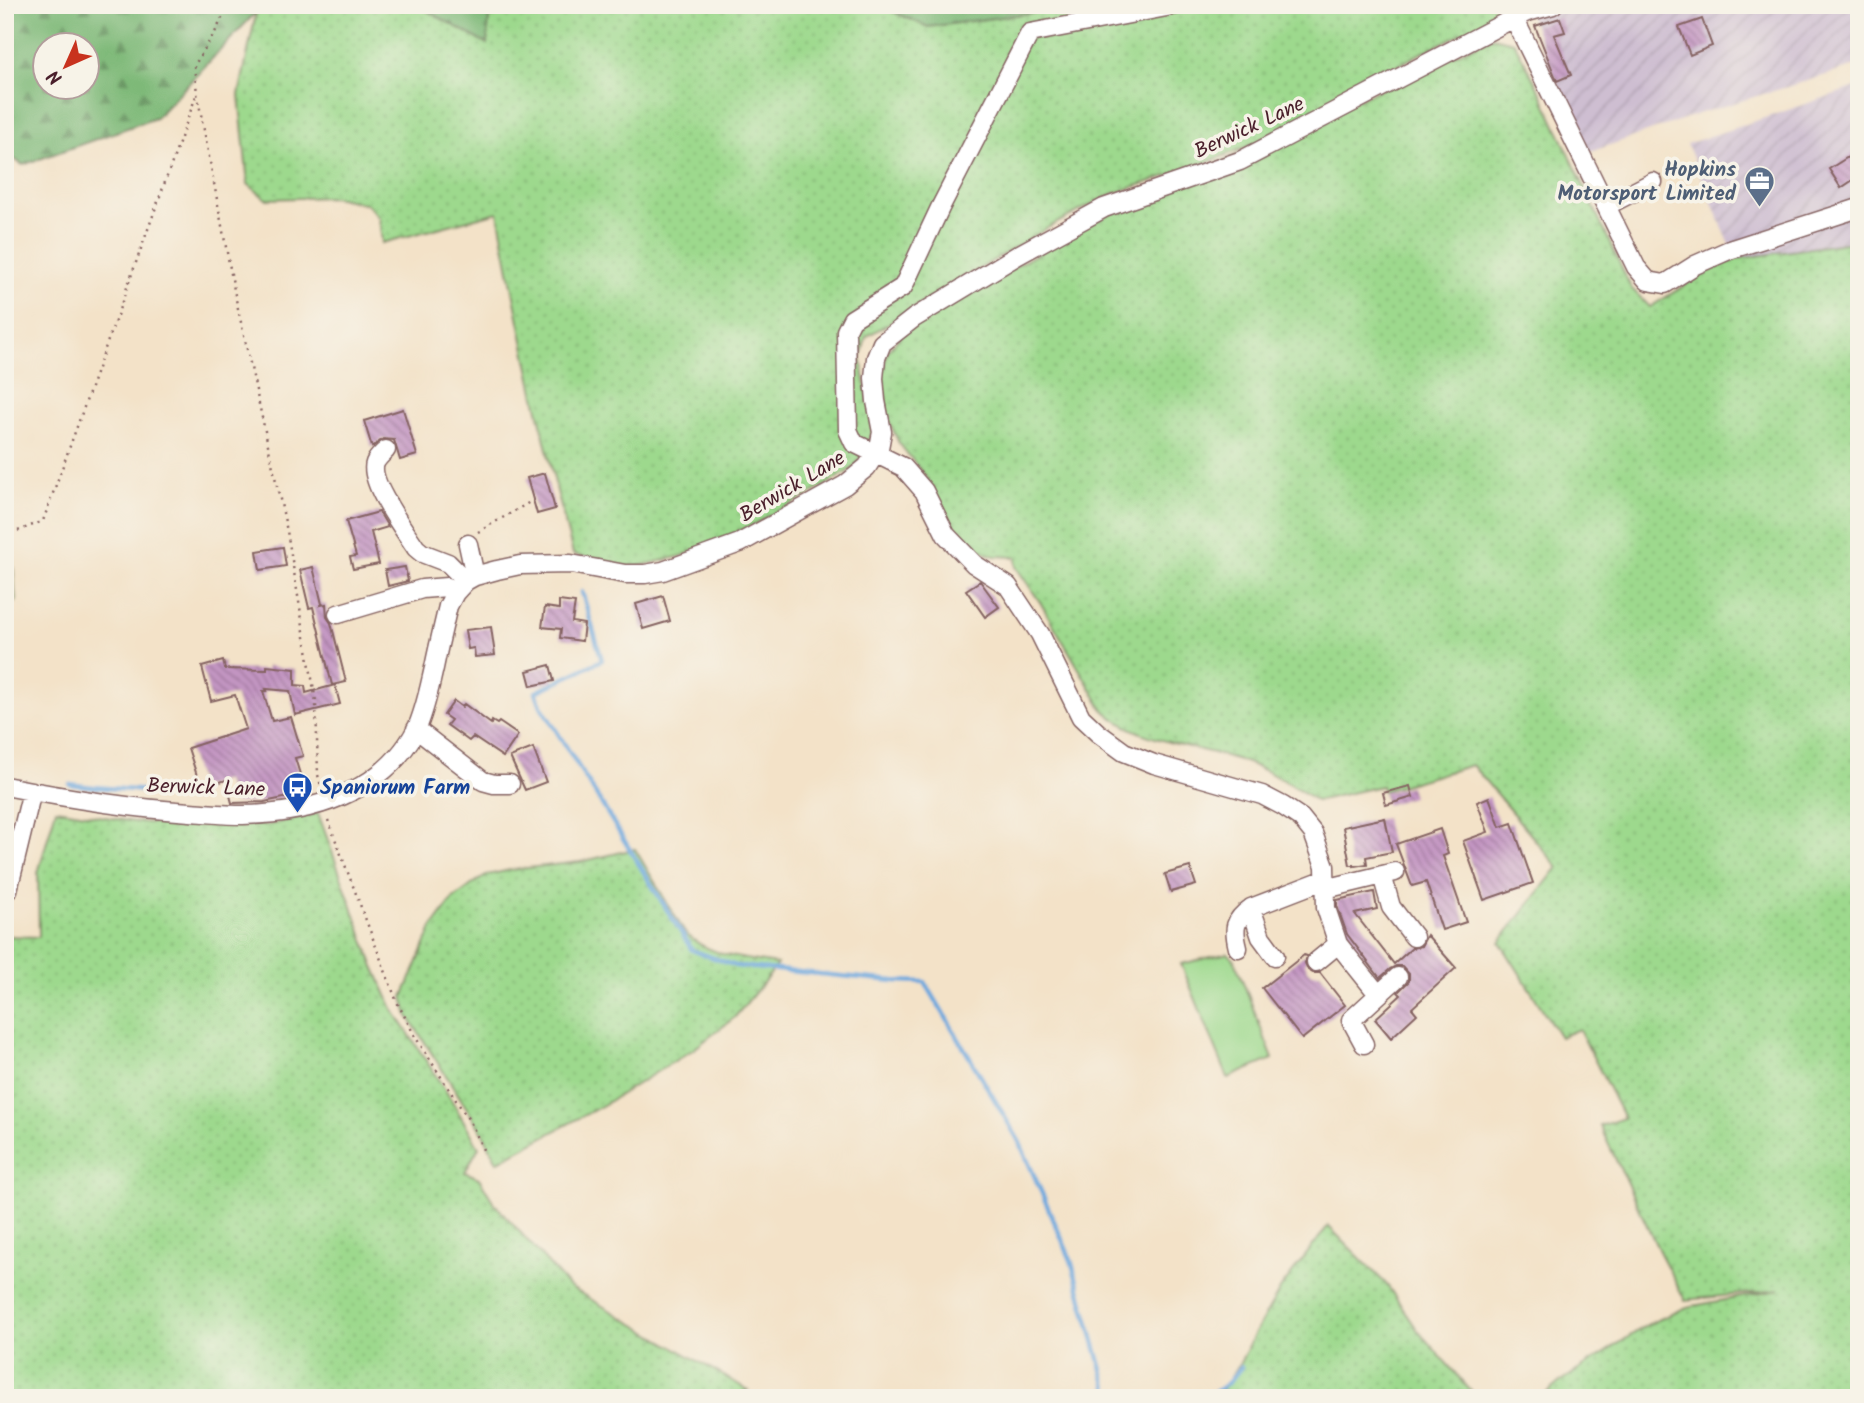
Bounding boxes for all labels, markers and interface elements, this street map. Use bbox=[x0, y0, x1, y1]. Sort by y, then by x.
north arrow bbox=[32, 32, 102, 102]
text: N bbox=[41, 62, 70, 91]
street label: Berwick Lane bbox=[1189, 88, 1311, 168]
place label: Hopkins Motorsport Limited bbox=[1557, 154, 1737, 211]
office icon: Hopkins Motorsport Limited bbox=[1742, 164, 1776, 208]
street label: Berwick Lane bbox=[733, 442, 853, 532]
street label: Berwick Lane bbox=[146, 770, 266, 807]
bus stop icon: Spaniorum Farm bbox=[280, 770, 314, 814]
place label: Spaniorum Farm bbox=[320, 772, 470, 805]

